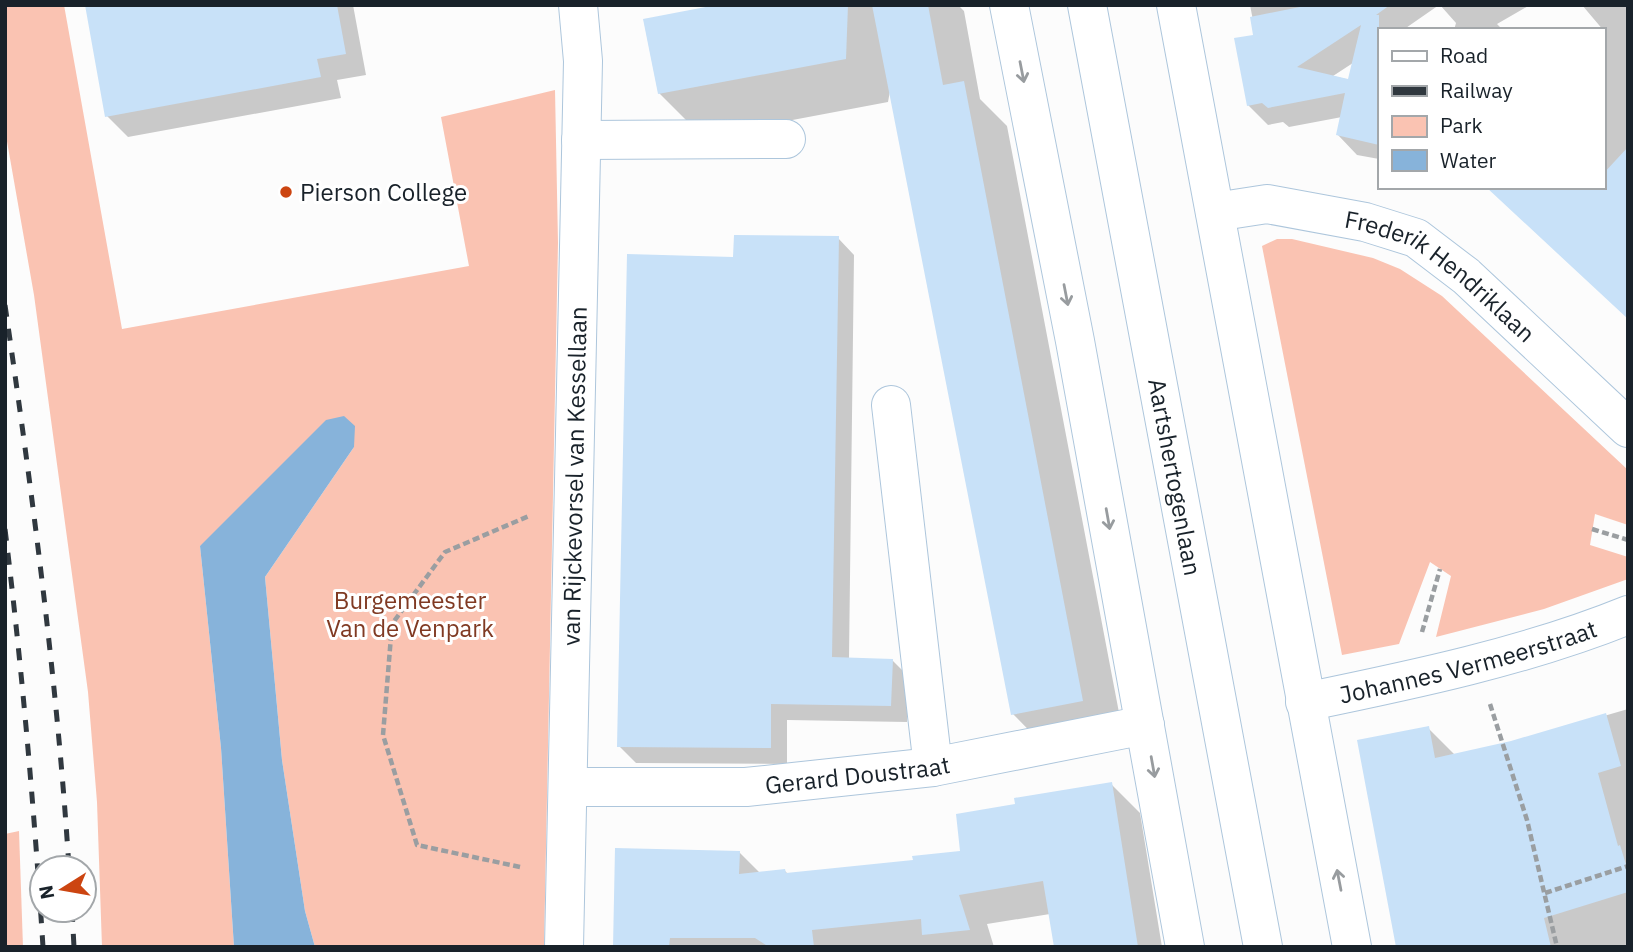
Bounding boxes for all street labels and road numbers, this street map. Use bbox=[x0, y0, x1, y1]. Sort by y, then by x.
street label: Frederik Hendriklaan bbox=[1342, 203, 1542, 349]
street label: van Rijckevorsel van Kessellaan bbox=[554, 306, 594, 646]
street label: Aartshertogenlaan bbox=[1141, 376, 1209, 578]
street label: Johannes Vermeerstraat bbox=[1336, 612, 1601, 711]
street label: Gerard Doustraat bbox=[763, 748, 953, 801]

